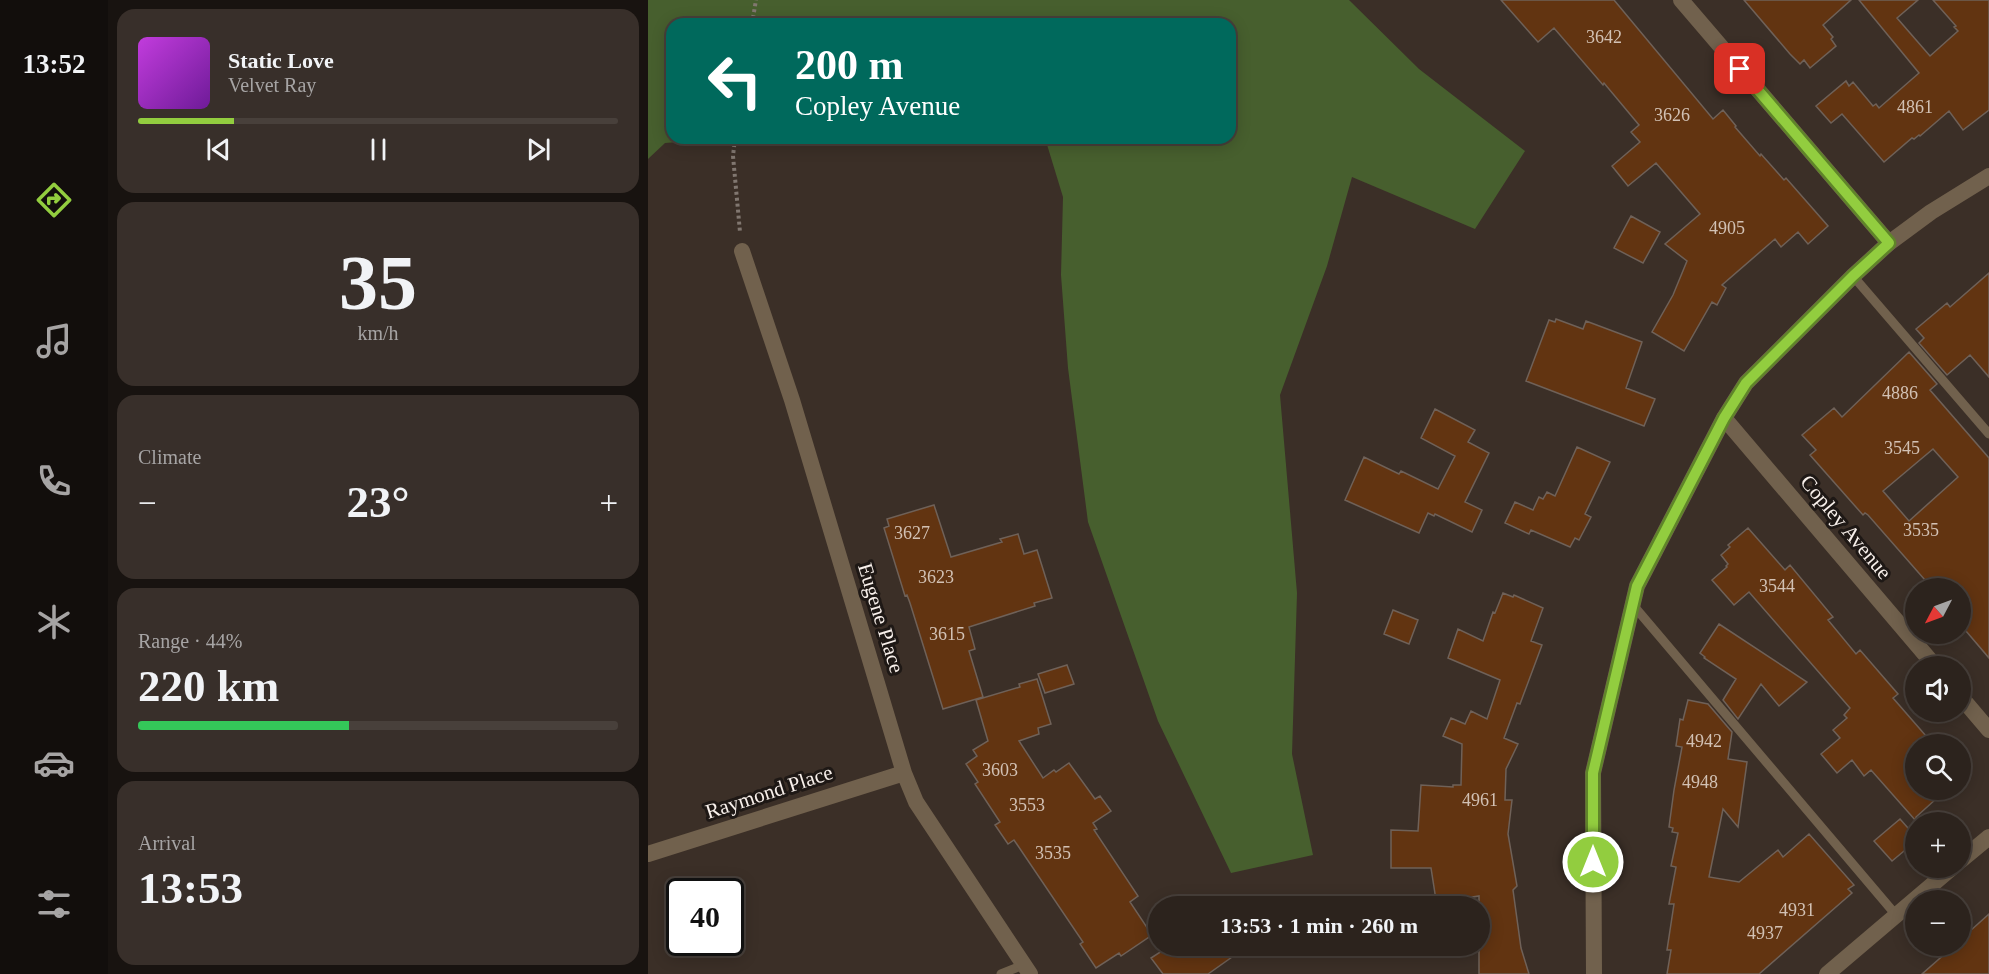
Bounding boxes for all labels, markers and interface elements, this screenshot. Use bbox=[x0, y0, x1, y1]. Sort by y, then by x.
house number: 3642 bbox=[1586, 27, 1622, 47]
icon: left bbox=[696, 42, 774, 120]
text: 200 m bbox=[795, 42, 904, 88]
pin bbox=[1714, 43, 1765, 94]
text: Static Love bbox=[228, 48, 334, 73]
text: 13:52 bbox=[23, 49, 86, 79]
icon: arrive bbox=[1723, 52, 1756, 85]
text: Velvet Ray bbox=[228, 74, 316, 96]
text: Copley Avenue bbox=[795, 91, 960, 121]
house number: 4861 bbox=[1897, 97, 1933, 117]
house number: 3626 bbox=[1654, 105, 1690, 125]
icon: previous bbox=[202, 133, 235, 166]
icon: pause bbox=[362, 133, 395, 166]
icon: next bbox=[522, 133, 555, 166]
icon: directions bbox=[33, 179, 75, 221]
house number: 4905 bbox=[1709, 218, 1745, 238]
text: 35 bbox=[339, 239, 417, 326]
icon: music bbox=[33, 320, 75, 362]
text: km/h bbox=[357, 322, 399, 344]
house number: 4886 bbox=[1882, 383, 1918, 403]
house number: 3545 bbox=[1884, 438, 1920, 458]
text: Climate bbox=[138, 446, 201, 468]
icon: phone bbox=[33, 460, 75, 502]
street label: Copley Avenue bbox=[1796, 470, 1896, 584]
text: 23° bbox=[347, 477, 410, 527]
text: − bbox=[138, 485, 157, 521]
text: + bbox=[599, 485, 618, 521]
house number: 3535 bbox=[1903, 520, 1939, 540]
house number: 3627 bbox=[894, 523, 930, 543]
street label: Eugene Place bbox=[853, 560, 909, 676]
house number: 3623 bbox=[918, 567, 954, 587]
house number: 3544 bbox=[1759, 576, 1795, 596]
north arrow bbox=[1905, 578, 1971, 644]
map controls bbox=[1905, 578, 1971, 956]
icon: climate bbox=[33, 601, 75, 643]
house number: 3615 bbox=[929, 624, 965, 644]
text: Range · 44% bbox=[138, 630, 242, 652]
button: sound bbox=[1905, 656, 1971, 722]
text: 220 km bbox=[138, 661, 279, 711]
house number: 4942 bbox=[1686, 731, 1722, 751]
button: search bbox=[1905, 734, 1971, 800]
icon: car bbox=[33, 742, 75, 784]
street label: Raymond Place bbox=[702, 760, 836, 824]
house number: 3603 bbox=[982, 760, 1018, 780]
house number: 4948 bbox=[1682, 772, 1718, 792]
house number: 4961 bbox=[1462, 790, 1498, 810]
house number: 3553 bbox=[1009, 795, 1045, 815]
button: + bbox=[1905, 812, 1971, 878]
position arrow bbox=[1561, 830, 1625, 894]
text: Arrival bbox=[138, 832, 196, 854]
house number: 3535 bbox=[1035, 843, 1071, 863]
text: 13:53 bbox=[138, 863, 243, 913]
speed limit sign: 40 bbox=[666, 878, 744, 956]
icon: filters bbox=[33, 883, 75, 925]
button: − bbox=[1905, 890, 1971, 956]
house number: 4931 bbox=[1779, 900, 1815, 920]
text: 13:53 · 1 min · 260 m bbox=[1220, 913, 1418, 938]
house number: 4937 bbox=[1747, 923, 1783, 943]

